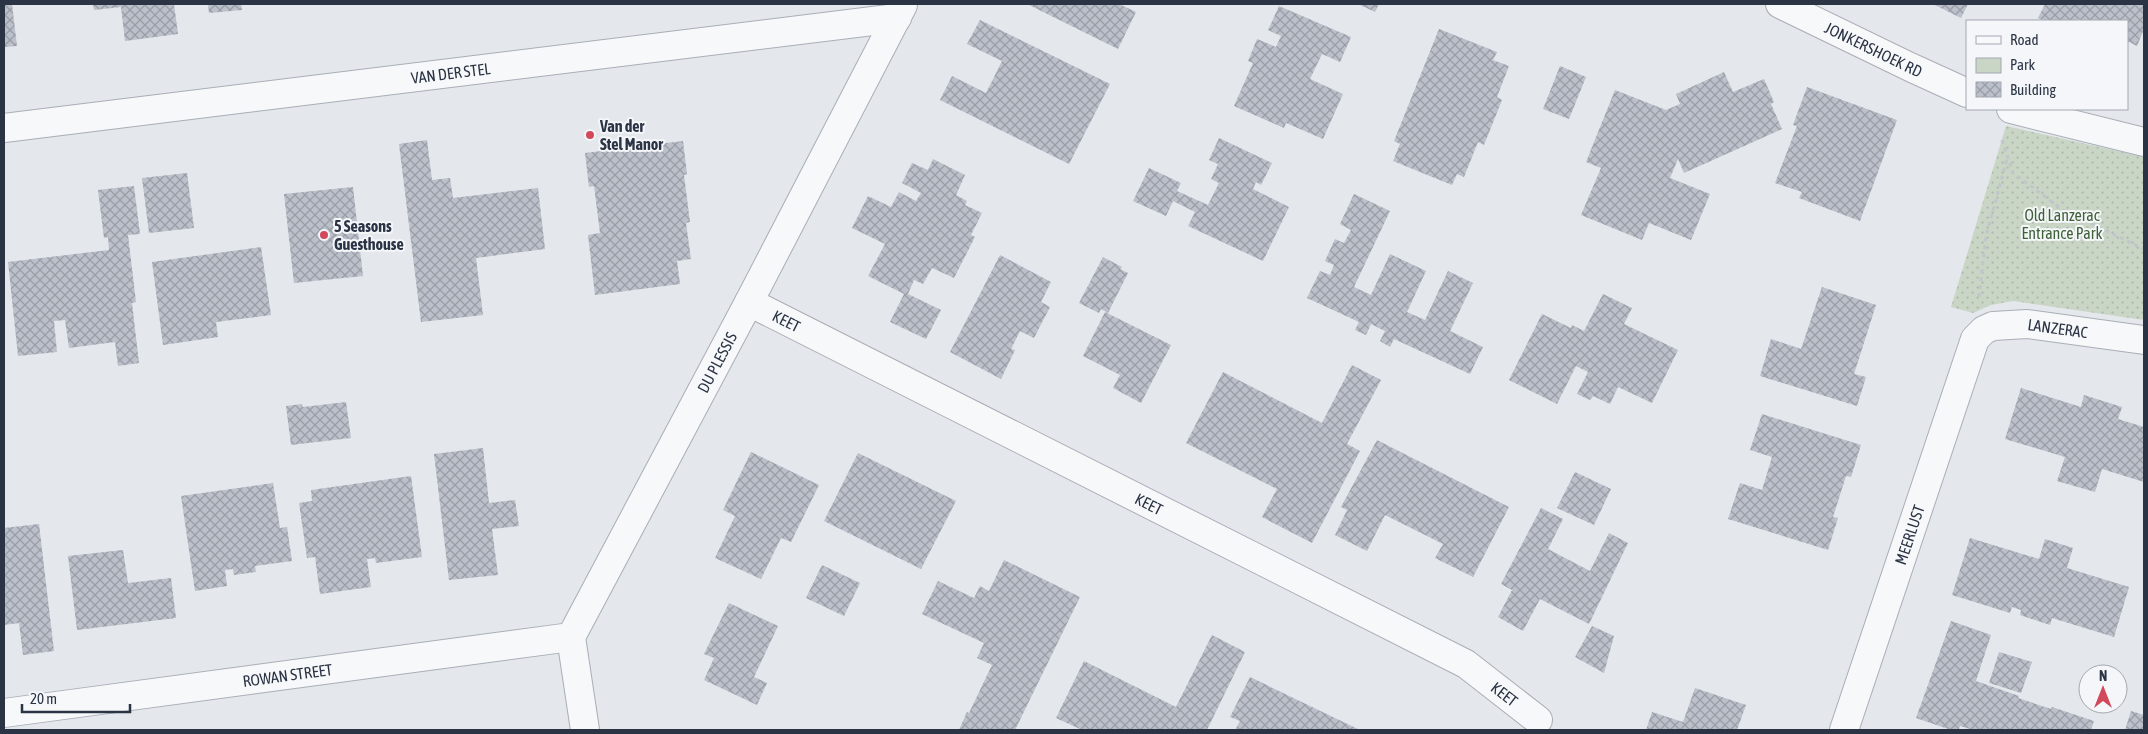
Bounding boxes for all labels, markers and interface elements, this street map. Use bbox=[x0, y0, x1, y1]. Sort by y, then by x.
street label: JONKERSHOEK RD bbox=[1822, 18, 1925, 80]
legend bbox=[1966, 20, 2128, 110]
text: Road bbox=[2010, 31, 2039, 48]
text: Park bbox=[2010, 56, 2035, 73]
street label: VAN DER STEL bbox=[410, 59, 492, 87]
text: Building bbox=[2010, 81, 2056, 98]
place label: Van der Stel Manor bbox=[599, 117, 663, 153]
marker: Van der Stel Manor bbox=[584, 129, 596, 141]
park label: Old Lanzerac Entrance Park bbox=[2022, 206, 2102, 242]
place label: 5 Seasons Guesthouse bbox=[334, 217, 404, 253]
marker: 5 Seasons Guesthouse bbox=[318, 229, 330, 241]
street label: KEET bbox=[770, 306, 803, 335]
street label: LANZERAC bbox=[2026, 315, 2089, 341]
street label: DU PLESSIS bbox=[694, 329, 740, 396]
street label: KEET bbox=[1132, 489, 1166, 518]
street label: MEERLUST bbox=[1891, 502, 1928, 567]
street label: ROWAN STREET bbox=[242, 660, 333, 690]
north arrow bbox=[2078, 664, 2128, 714]
text: N bbox=[2099, 668, 2107, 684]
street label: KEET bbox=[1488, 678, 1521, 710]
scale bar bbox=[22, 682, 130, 714]
text: 20 m bbox=[30, 690, 57, 707]

